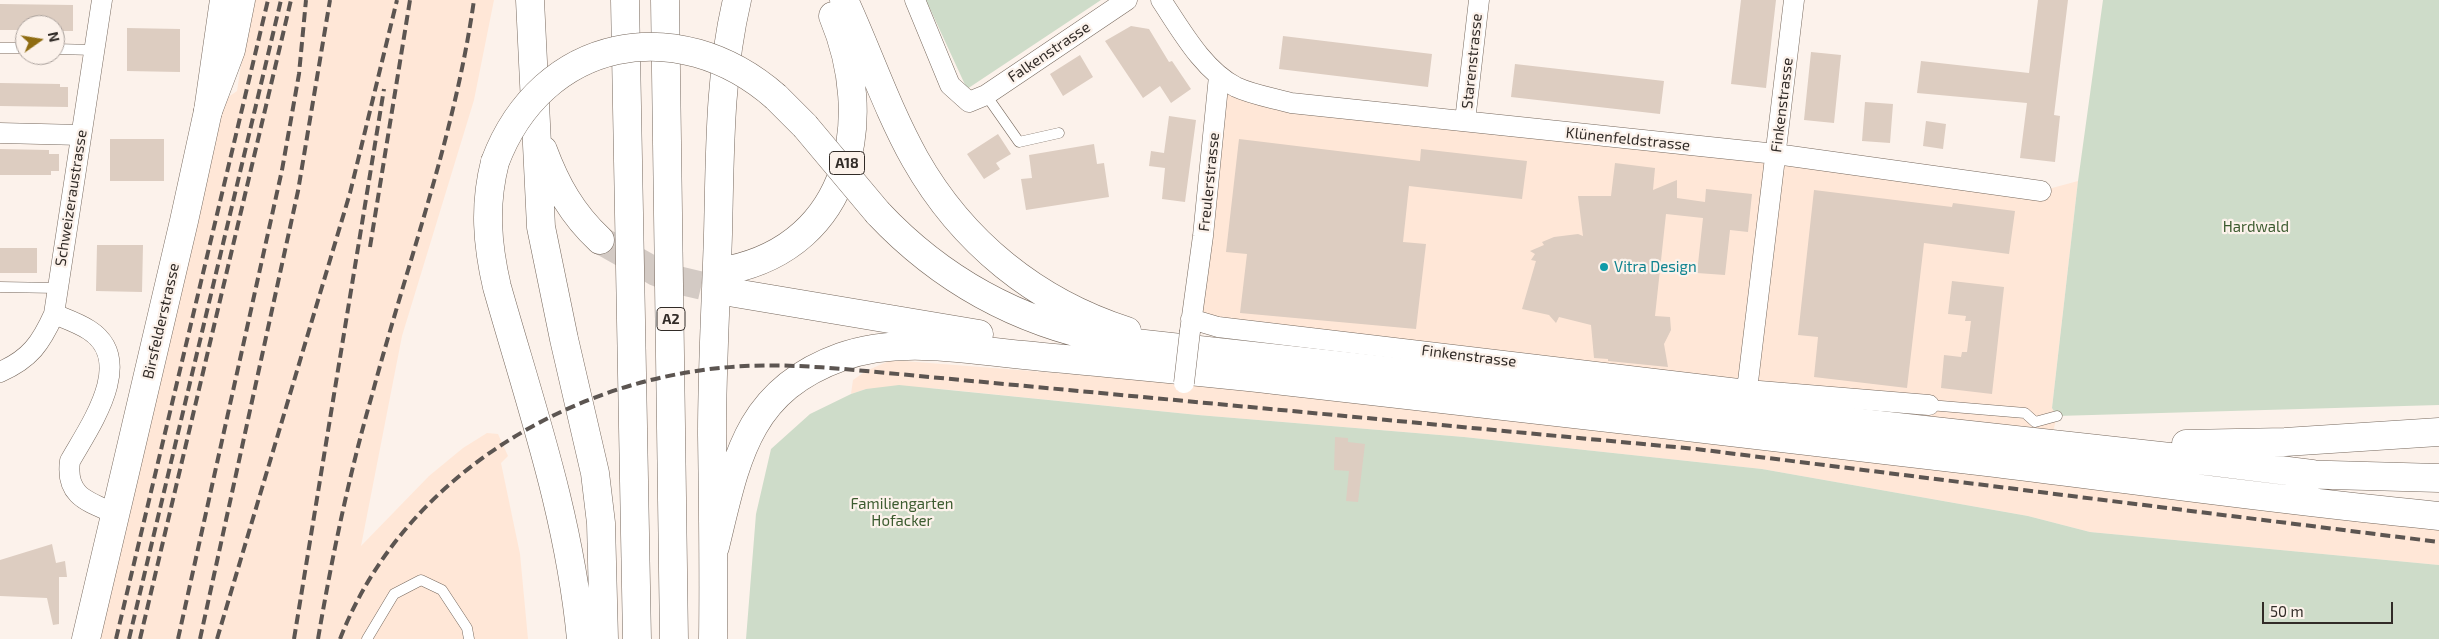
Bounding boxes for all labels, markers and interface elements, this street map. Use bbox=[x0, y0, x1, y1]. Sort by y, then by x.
street label: Starenstrasse bbox=[1458, 12, 1486, 110]
north arrow bbox=[15, 15, 65, 65]
street label: Falkenstrasse bbox=[1004, 18, 1094, 86]
text: N bbox=[45, 30, 64, 44]
street label: Finkenstrasse bbox=[1767, 56, 1797, 154]
street label: Klünenfeldstrasse bbox=[1565, 124, 1691, 154]
street label: Schweizeraustrasse bbox=[51, 128, 91, 268]
street label: Freulerstrasse bbox=[1195, 132, 1223, 232]
road number: A18 bbox=[830, 152, 864, 174]
park label: Hardwald bbox=[2223, 218, 2289, 236]
place label: Vitra Design bbox=[1614, 258, 1697, 276]
street label: Birsfelderstrasse bbox=[139, 261, 183, 381]
marker: Vitra Design bbox=[1598, 261, 1610, 273]
road number: A2 bbox=[657, 308, 685, 330]
street label: Finkenstrasse bbox=[1420, 341, 1518, 371]
park label: Familiengarten Hofacker bbox=[851, 495, 953, 530]
scale bar bbox=[2264, 592, 2395, 624]
text: 50 m bbox=[2270, 602, 2304, 620]

